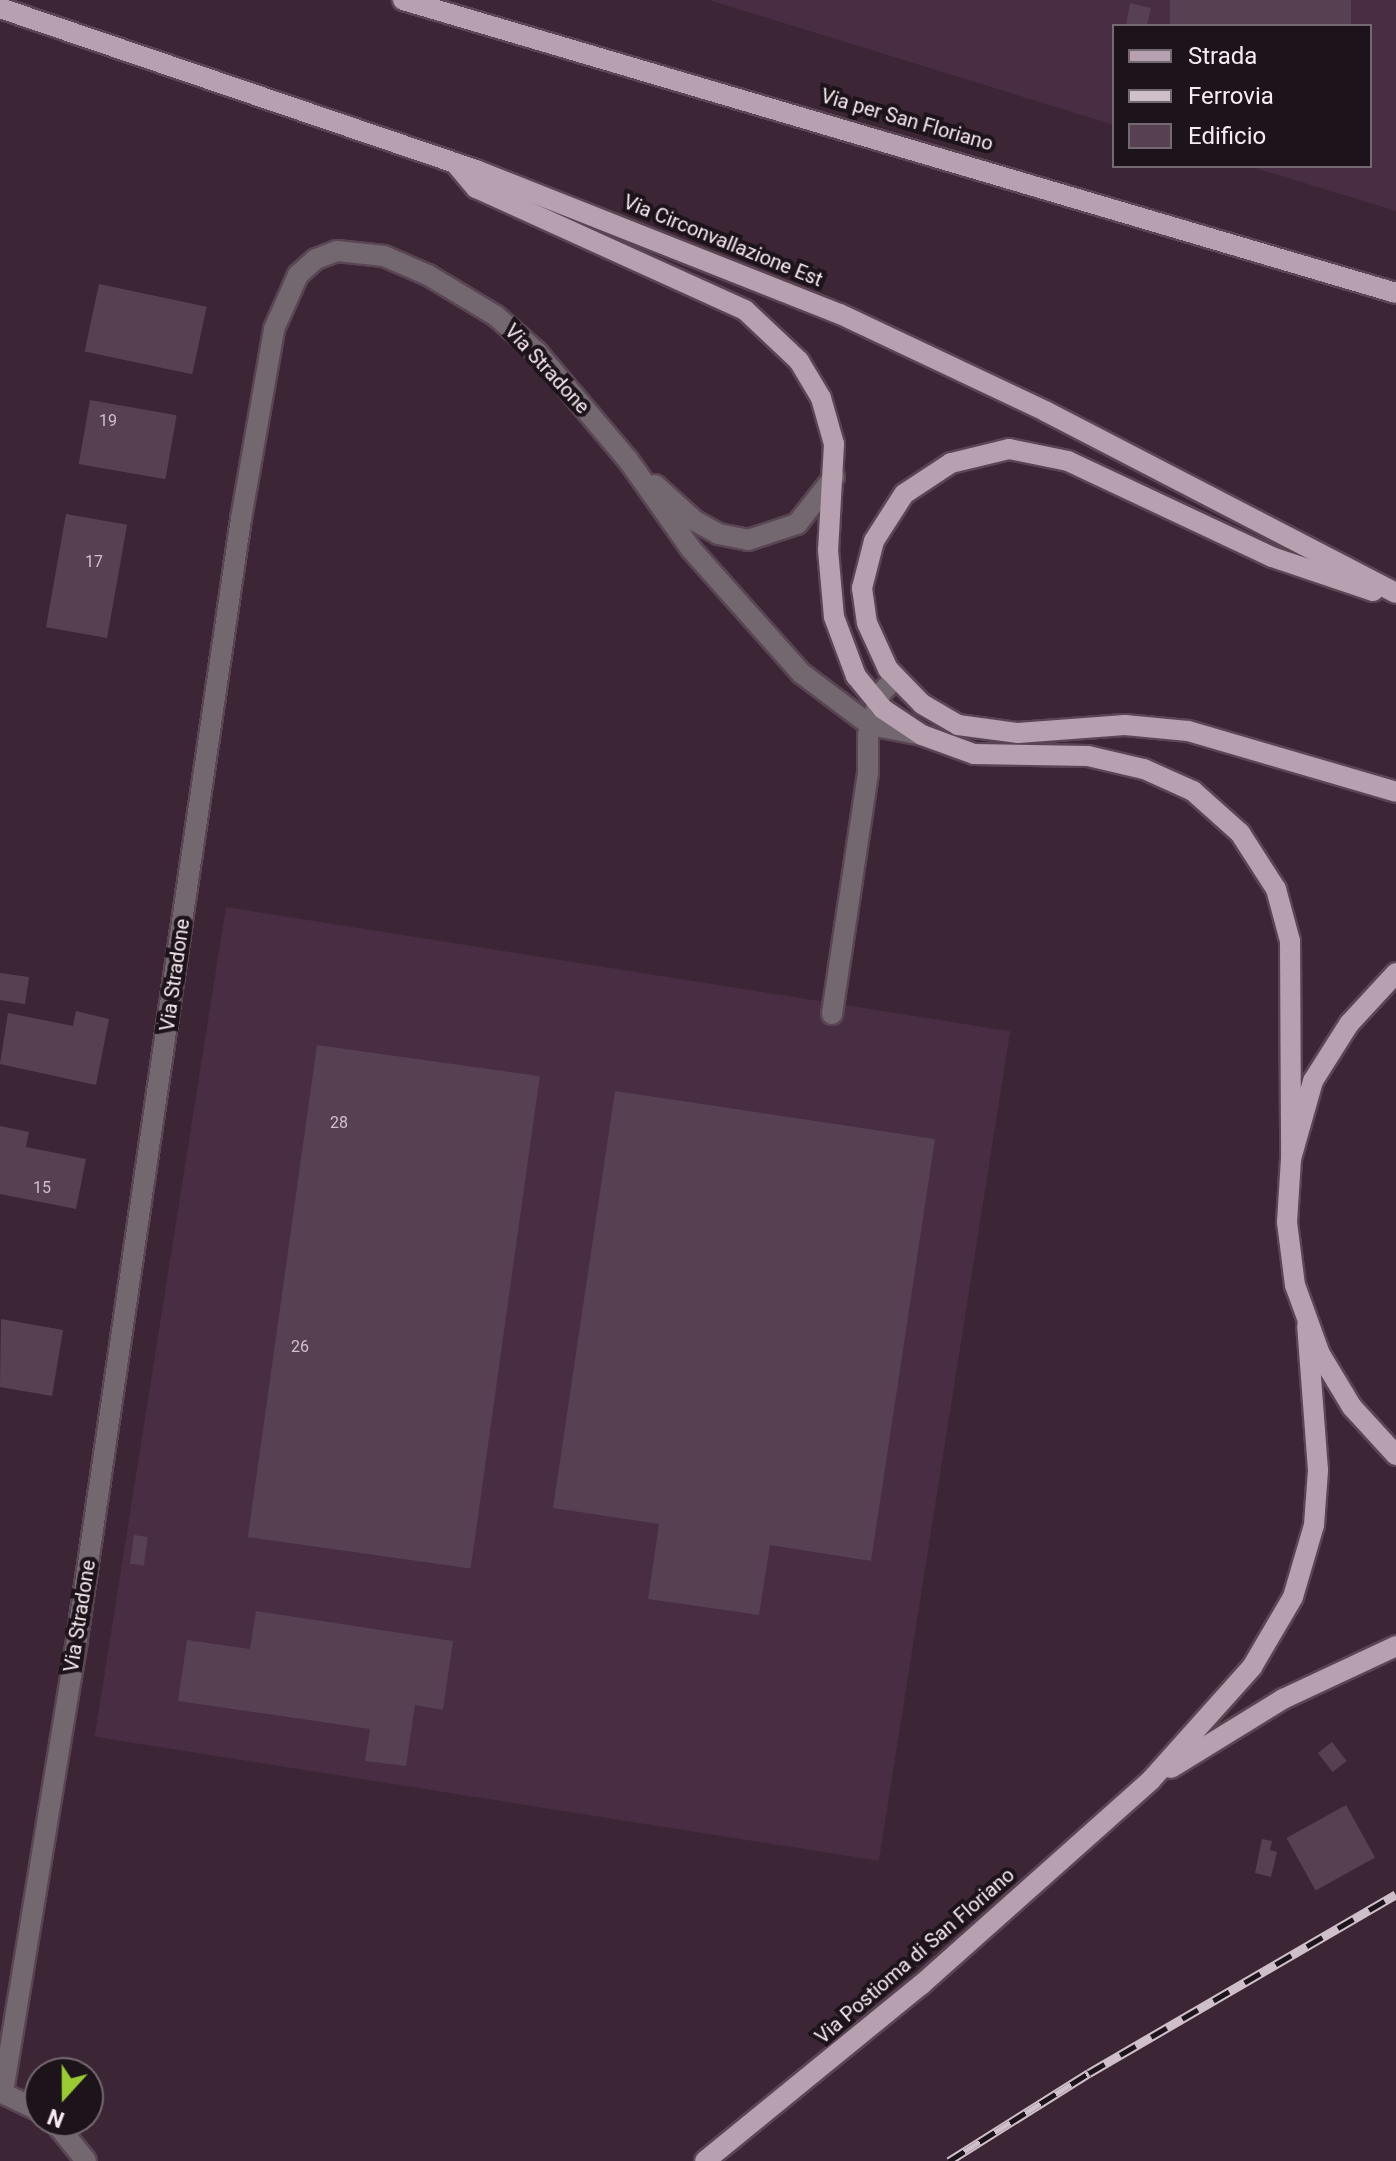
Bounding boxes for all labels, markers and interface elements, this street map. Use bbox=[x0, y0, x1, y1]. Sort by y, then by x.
legend bbox=[1112, 24, 1372, 168]
text: Strada bbox=[1188, 42, 1257, 70]
text: Ferrovia bbox=[1188, 82, 1274, 110]
street label: Via per San Floriano bbox=[818, 84, 996, 156]
text: Edificio bbox=[1188, 122, 1266, 150]
street label: Via Circonvallazione Est bbox=[620, 190, 826, 292]
street label: Via Stradone bbox=[500, 319, 594, 419]
house number: 19 bbox=[99, 411, 117, 431]
house number: 17 bbox=[85, 552, 103, 572]
street label: Via Stradone bbox=[155, 917, 195, 1033]
house number: 28 bbox=[330, 1113, 348, 1133]
house number: 15 bbox=[33, 1178, 51, 1198]
house number: 26 bbox=[291, 1337, 309, 1357]
street label: Via Stradone bbox=[59, 1558, 101, 1674]
street label: Via Postioma di San Floriano bbox=[811, 1863, 1019, 2049]
north arrow bbox=[24, 2057, 104, 2137]
text: N bbox=[44, 2104, 68, 2132]

